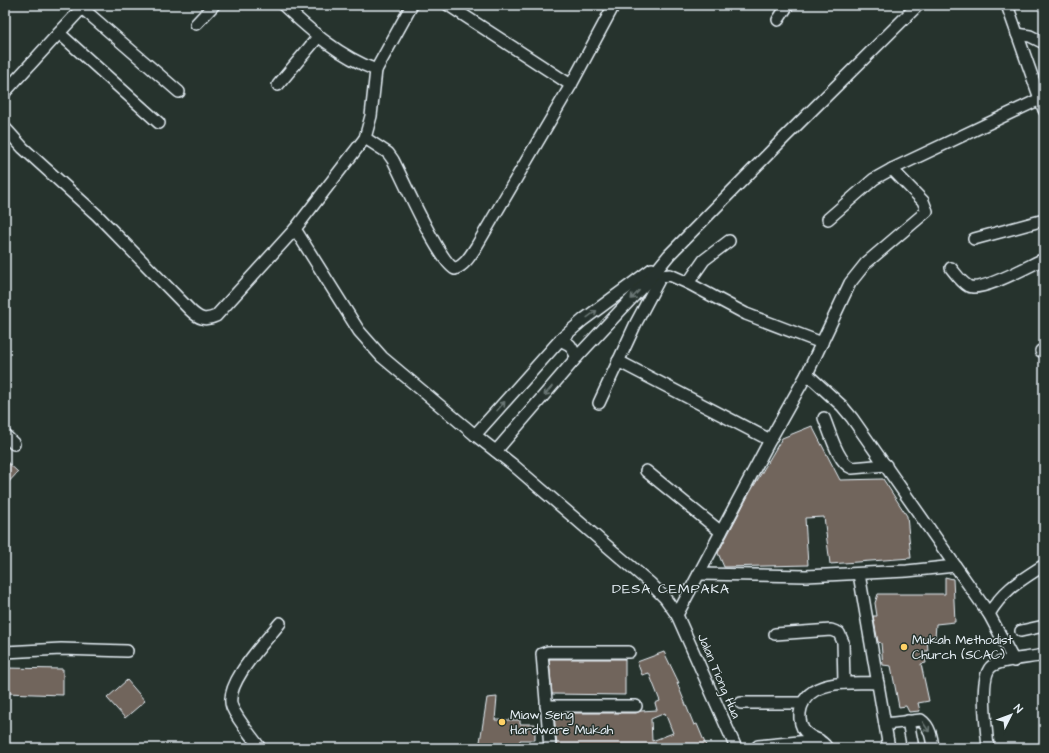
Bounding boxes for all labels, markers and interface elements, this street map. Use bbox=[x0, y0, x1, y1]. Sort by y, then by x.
one-way arrow bbox=[630, 290, 640, 300]
one-way arrow bbox=[586, 309, 597, 318]
one-way arrow bbox=[543, 386, 552, 397]
one-way arrow bbox=[496, 401, 505, 411]
district label: DESA CEMPAKA bbox=[612, 579, 730, 599]
street label: Jalan Tiong Hua bbox=[692, 631, 745, 722]
place label: Mukah Methodist Church (SCAC) bbox=[912, 631, 1014, 664]
marker: Mukah Methodist Church (SCAC) bbox=[899, 642, 909, 652]
north arrow bbox=[991, 695, 1031, 735]
text: N bbox=[1010, 701, 1026, 716]
place label: Miaw Seng Hardware Mukah bbox=[510, 706, 614, 739]
marker: Miaw Seng Hardware Mukah bbox=[497, 717, 507, 727]
one-way arrow bbox=[922, 722, 931, 733]

